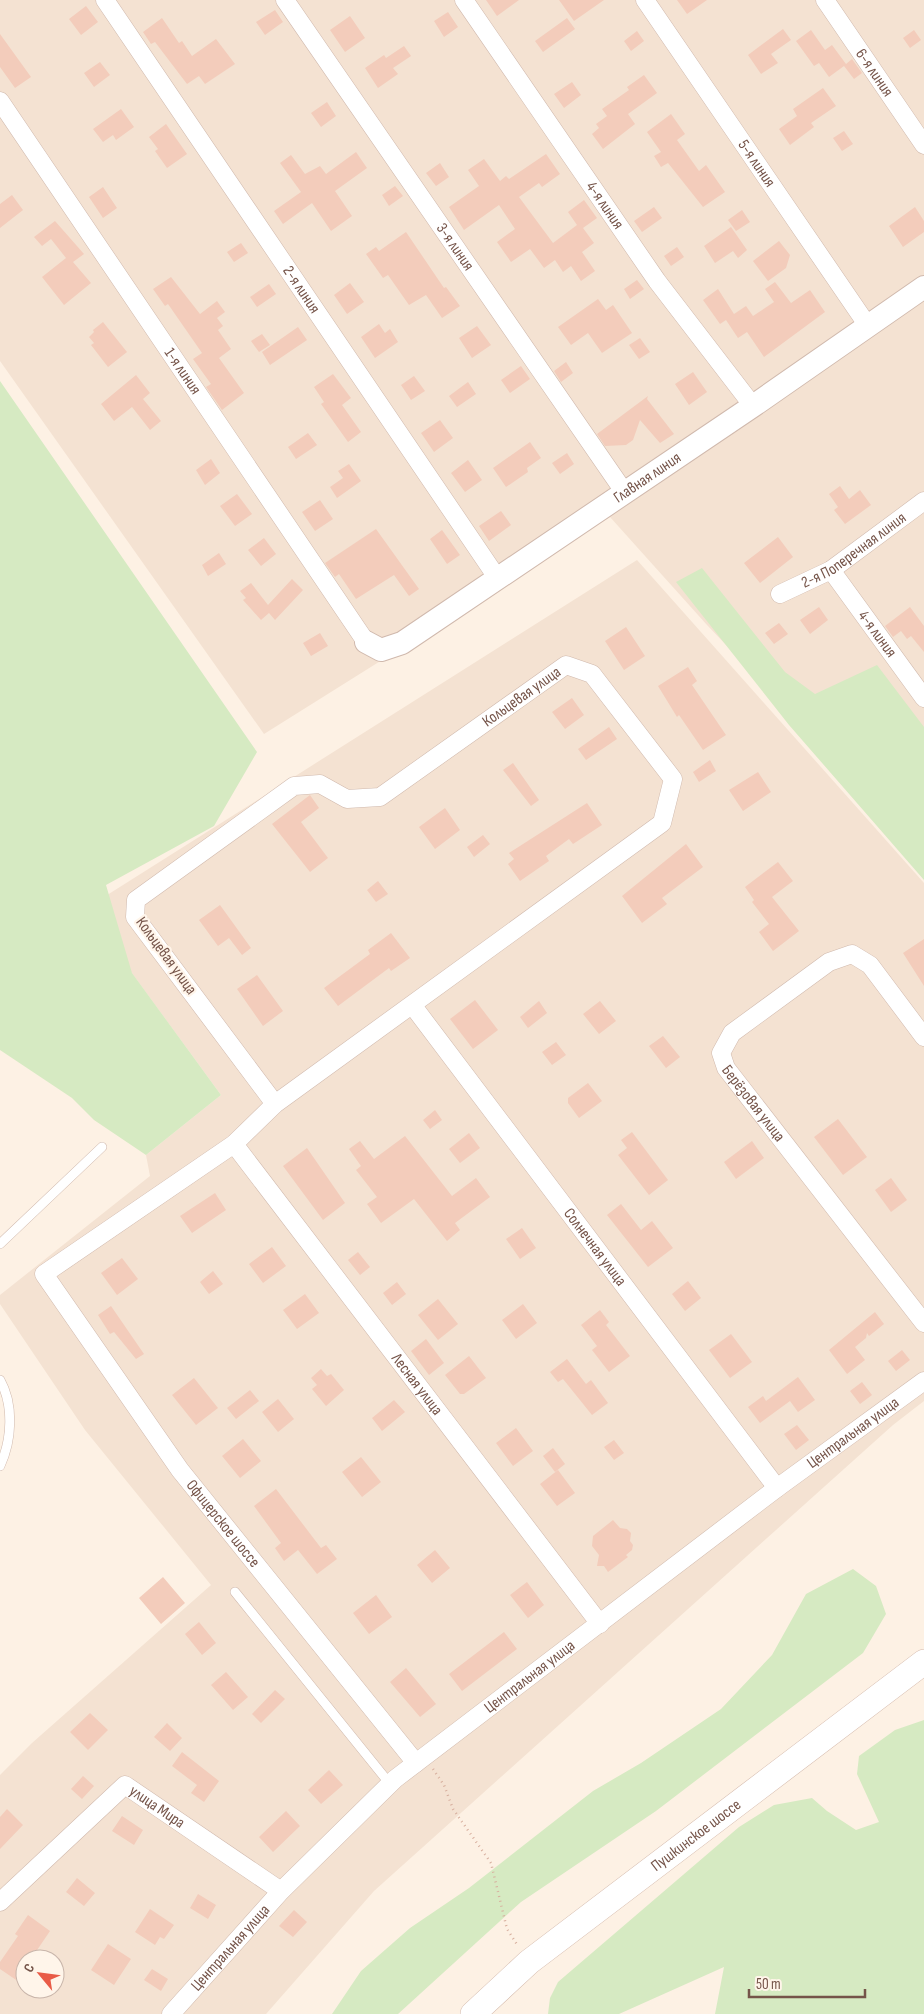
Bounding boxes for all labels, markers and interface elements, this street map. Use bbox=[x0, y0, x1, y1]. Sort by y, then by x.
street label: 6-я линия bbox=[852, 45, 898, 100]
street label: 5-я линия bbox=[734, 136, 780, 191]
street label: 4-я линия bbox=[582, 178, 628, 233]
street label: 3-я линия bbox=[432, 220, 478, 274]
street label: 2-я линия bbox=[279, 262, 324, 317]
street label: 1-я линия bbox=[160, 344, 205, 398]
street label: Главная линия bbox=[610, 448, 684, 507]
street label: 2-я Поперечная линия bbox=[798, 508, 910, 592]
street label: 4-я линия bbox=[854, 607, 901, 661]
street label: Кольцевая улица bbox=[479, 662, 564, 731]
street label: Кольцевая улица bbox=[131, 913, 201, 999]
street label: Берёзовая улица bbox=[718, 1061, 789, 1145]
street label: Солнечная улица bbox=[560, 1204, 630, 1290]
street label: Лесная улица bbox=[387, 1349, 447, 1419]
street label: Центральная улица bbox=[803, 1393, 903, 1472]
street label: Офицерское шоссе bbox=[182, 1476, 264, 1571]
street label: Центральная улица bbox=[480, 1636, 579, 1717]
street label: улица Мира bbox=[126, 1781, 188, 1832]
street label: Пушкинское шоссе bbox=[647, 1795, 745, 1875]
street label: Центральная улица bbox=[187, 1901, 274, 1995]
north arrow bbox=[15, 1949, 65, 1999]
text: С bbox=[20, 1961, 38, 1975]
scale bar bbox=[749, 1966, 865, 1998]
text: 50 m bbox=[756, 1975, 781, 1994]

